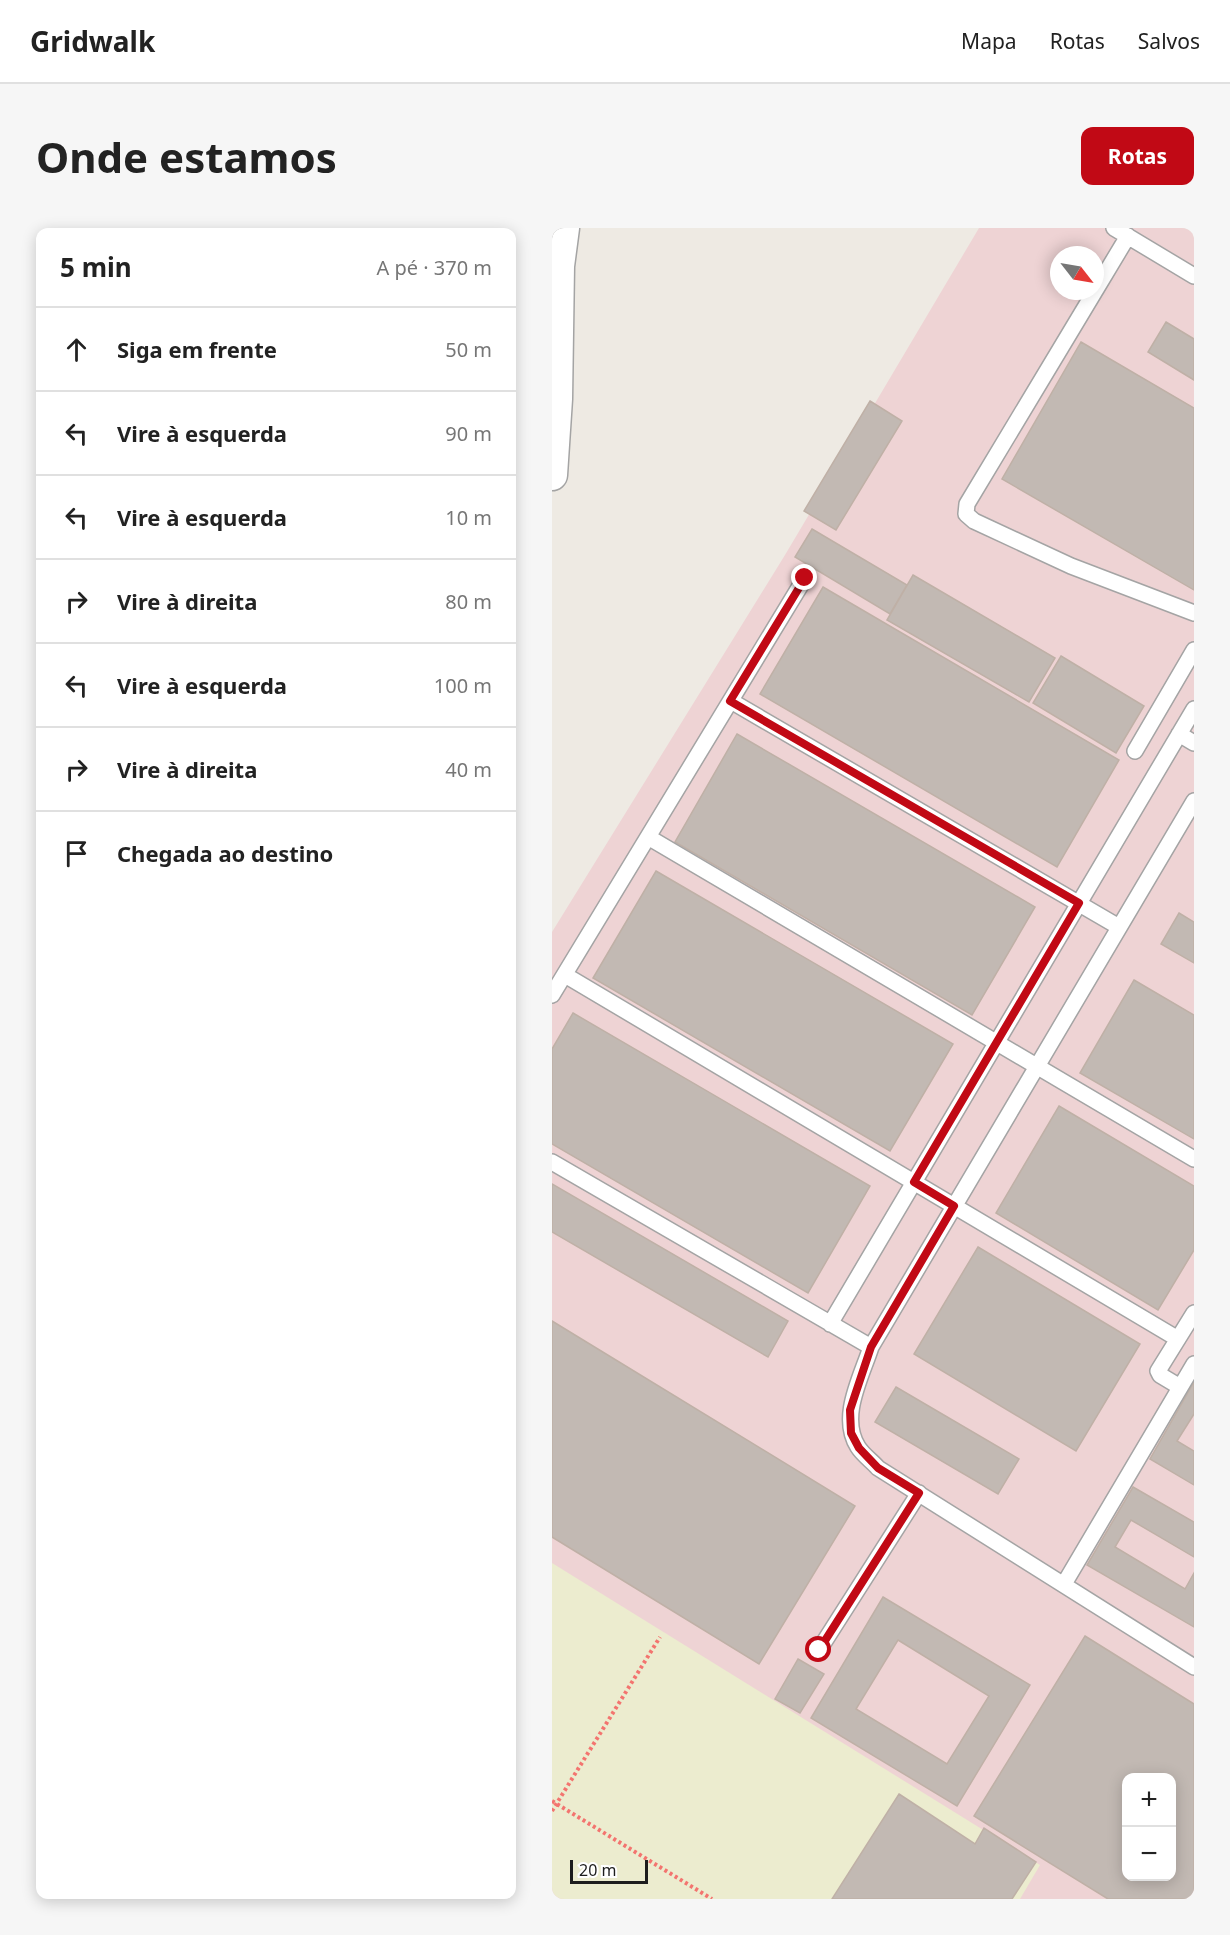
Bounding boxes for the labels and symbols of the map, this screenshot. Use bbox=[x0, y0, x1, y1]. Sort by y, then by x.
north arrow bbox=[1050, 246, 1104, 300]
route end bbox=[791, 564, 817, 590]
route start bbox=[805, 1636, 831, 1662]
scale bar bbox=[570, 1857, 648, 1884]

